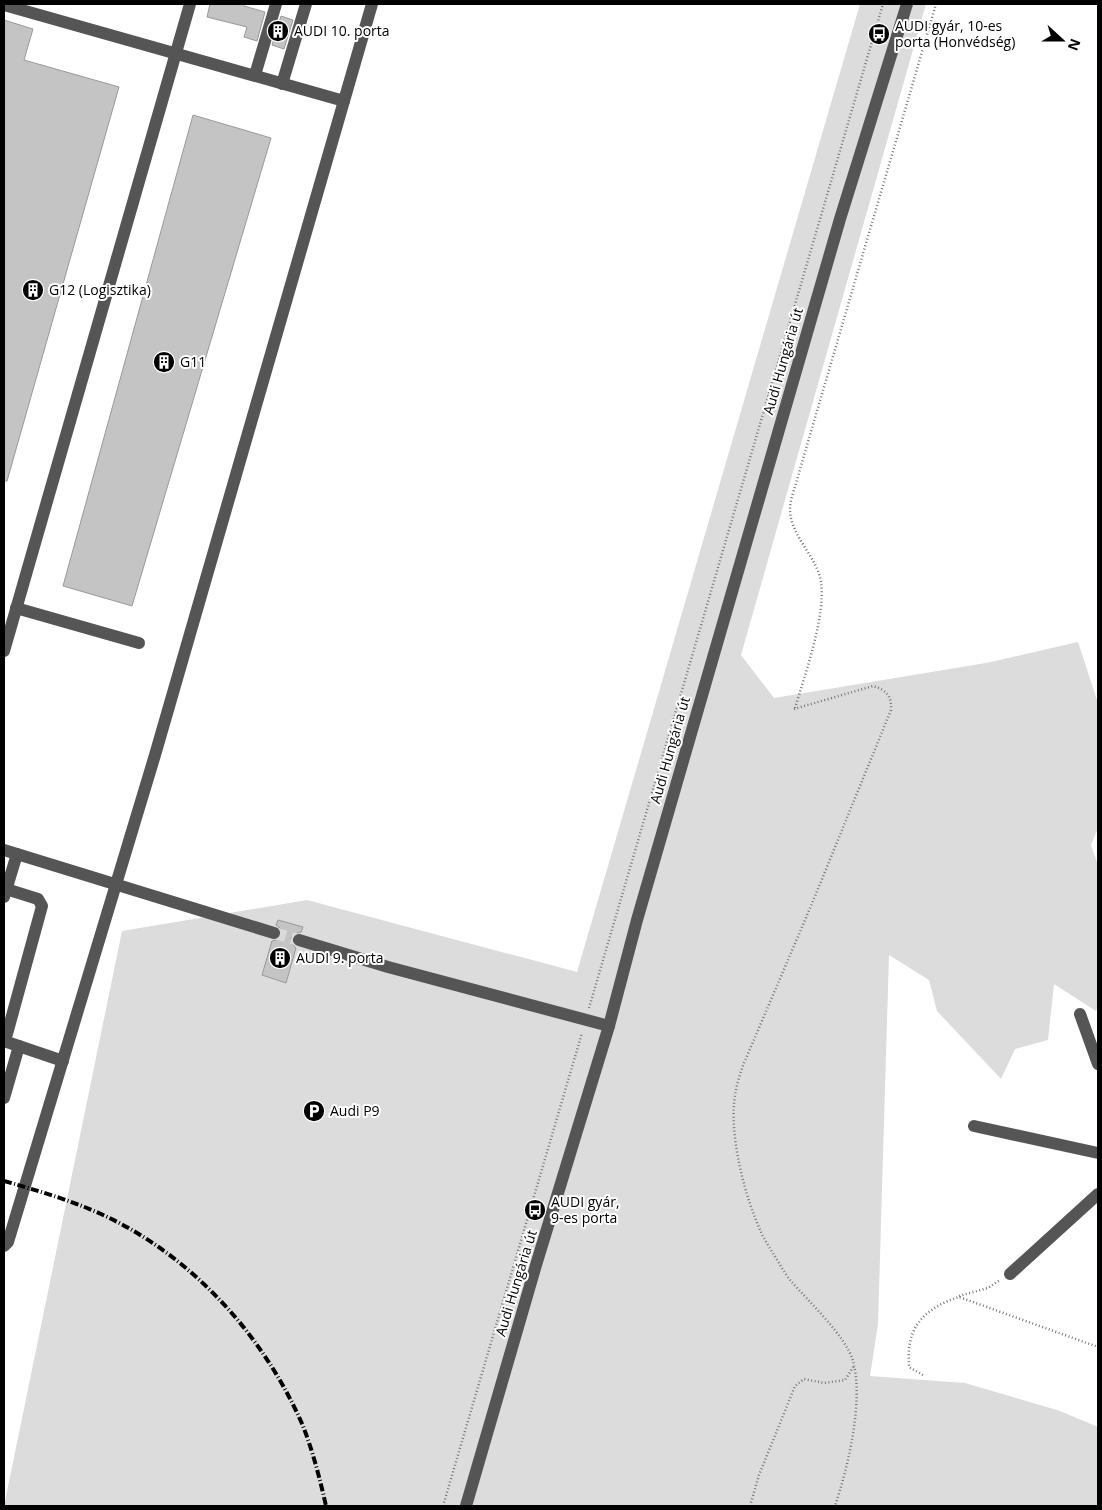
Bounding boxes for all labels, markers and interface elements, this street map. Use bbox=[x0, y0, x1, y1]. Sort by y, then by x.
north arrow bbox=[1037, 15, 1087, 65]
place label: AUDI gyár, 10-es porta (Honvédség) bbox=[895, 16, 1015, 51]
building icon: AUDI 10. porta bbox=[266, 19, 290, 43]
place label: AUDI 10. porta bbox=[294, 21, 390, 40]
bus stop icon: AUDI gyár, 10-es porta (Honvédség) bbox=[867, 22, 891, 46]
text: N bbox=[1064, 36, 1086, 54]
building icon: G12 (Logisztika) bbox=[21, 278, 45, 302]
place label: G12 (Logisztika) bbox=[49, 280, 151, 299]
street label: Audi Hungária út bbox=[758, 305, 807, 417]
building icon: G11 bbox=[152, 350, 176, 374]
place label: G11 bbox=[180, 352, 206, 371]
street label: Audi Hungária út bbox=[645, 694, 694, 806]
building icon: AUDI 9. porta bbox=[268, 946, 292, 970]
place label: AUDI 9. porta bbox=[296, 948, 384, 967]
parking icon: Audi P9 bbox=[302, 1099, 326, 1123]
place label: Audi P9 bbox=[330, 1101, 380, 1120]
place label: AUDI gyár, 9-es porta bbox=[551, 1192, 620, 1227]
bus stop icon: AUDI gyár, 9-es porta bbox=[523, 1198, 547, 1222]
street label: Audi Hungária út bbox=[490, 1227, 541, 1338]

